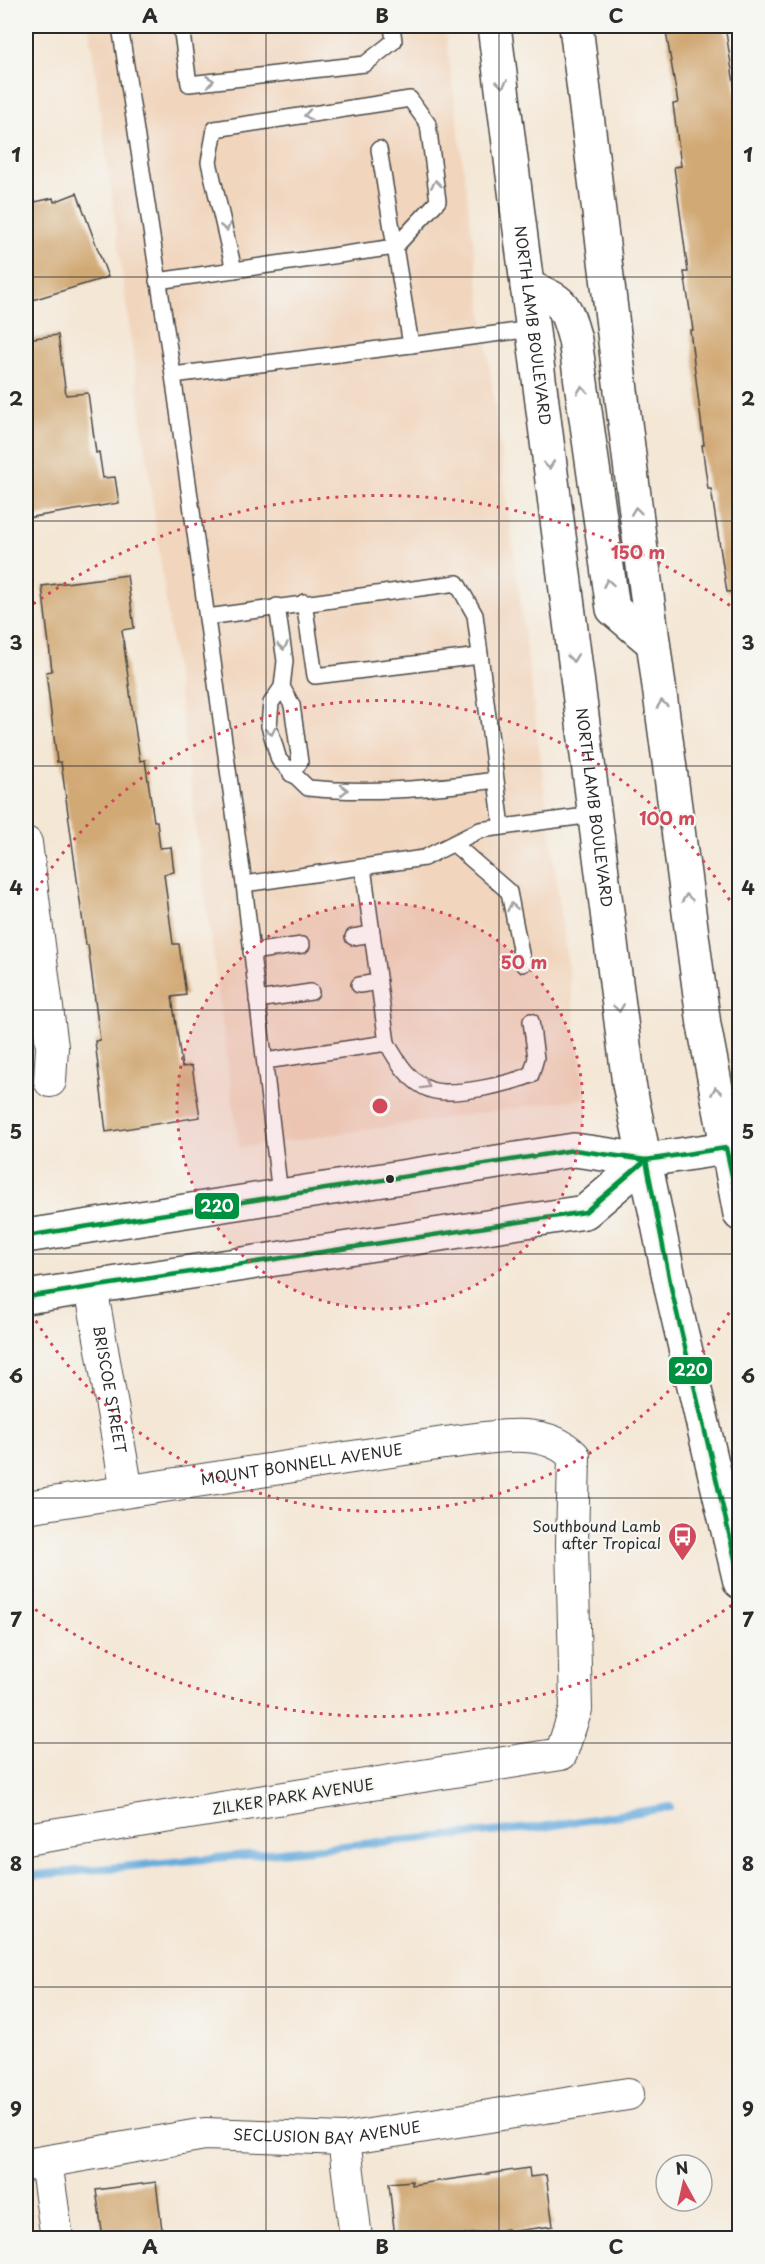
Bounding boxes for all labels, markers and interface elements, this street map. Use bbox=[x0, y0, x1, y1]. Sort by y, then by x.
text: A bbox=[142, 0, 158, 30]
text: B bbox=[375, 0, 389, 30]
text: C bbox=[608, 0, 624, 30]
one-way arrow bbox=[205, 76, 214, 88]
one-way arrow bbox=[495, 79, 508, 88]
one-way arrow bbox=[303, 108, 312, 120]
text: 1 bbox=[11, 139, 21, 169]
text: 1 bbox=[743, 139, 753, 169]
one-way arrow bbox=[430, 180, 442, 189]
one-way arrow bbox=[218, 222, 231, 232]
street label: NORTH LAMB BOULEVARD bbox=[510, 224, 558, 426]
text: 2 bbox=[9, 383, 23, 413]
text: 2 bbox=[741, 383, 755, 413]
one-way arrow bbox=[577, 385, 589, 394]
one-way arrow bbox=[542, 460, 554, 469]
one-way arrow bbox=[630, 507, 643, 516]
text: 150 m bbox=[611, 538, 665, 565]
one-way arrow bbox=[602, 578, 615, 588]
text: 3 bbox=[9, 627, 23, 657]
text: 3 bbox=[741, 627, 755, 657]
one-way arrow bbox=[276, 641, 289, 651]
one-way arrow bbox=[566, 654, 579, 663]
one-way arrow bbox=[656, 700, 668, 709]
street label: NORTH LAMB BOULEVARD bbox=[571, 706, 619, 909]
one-way arrow bbox=[264, 726, 277, 736]
one-way arrow bbox=[340, 784, 349, 796]
text: 100 m bbox=[639, 804, 695, 831]
text: 4 bbox=[9, 872, 23, 902]
text: 4 bbox=[741, 872, 755, 902]
one-way arrow bbox=[682, 893, 694, 902]
one-way arrow bbox=[506, 902, 519, 912]
text: 50 m bbox=[501, 948, 547, 975]
one-way arrow bbox=[612, 1004, 624, 1013]
one-way arrow bbox=[420, 1078, 430, 1089]
one-way arrow bbox=[710, 1086, 722, 1095]
centre of rings bbox=[370, 1096, 390, 1116]
text: 5 bbox=[10, 1116, 22, 1146]
text: 5 bbox=[742, 1116, 754, 1146]
unlabelled marker bbox=[384, 1173, 396, 1185]
line badge: 220 bbox=[194, 1192, 240, 1220]
text: 220 bbox=[200, 1193, 234, 1217]
street label: BRISCOE STREET bbox=[88, 1323, 133, 1456]
line badge: 220 bbox=[668, 1356, 713, 1385]
text: 220 bbox=[674, 1357, 708, 1381]
text: 6 bbox=[9, 1360, 23, 1390]
text: 6 bbox=[741, 1360, 755, 1390]
street label: MOUNT BONNELL AVENUE bbox=[199, 1436, 404, 1490]
place label: Southbound Lamb after Tropical bbox=[532, 1514, 661, 1554]
bus stop icon: Southbound Lamb after Tropical bbox=[666, 1520, 698, 1562]
text: 7 bbox=[10, 1604, 22, 1634]
text: 7 bbox=[742, 1604, 754, 1634]
street label: ZILKER PARK AVENUE bbox=[210, 1771, 375, 1820]
text: 8 bbox=[10, 1848, 22, 1878]
text: 8 bbox=[742, 1848, 754, 1878]
text: 9 bbox=[10, 2093, 22, 2123]
text: 9 bbox=[742, 2093, 754, 2123]
street label: SECLUSION BAY AVENUE bbox=[233, 2114, 422, 2149]
north arrow bbox=[654, 2153, 714, 2213]
text: N bbox=[674, 2154, 690, 2180]
text: A bbox=[142, 2231, 158, 2261]
text: B bbox=[375, 2231, 389, 2261]
text: C bbox=[608, 2231, 624, 2261]

